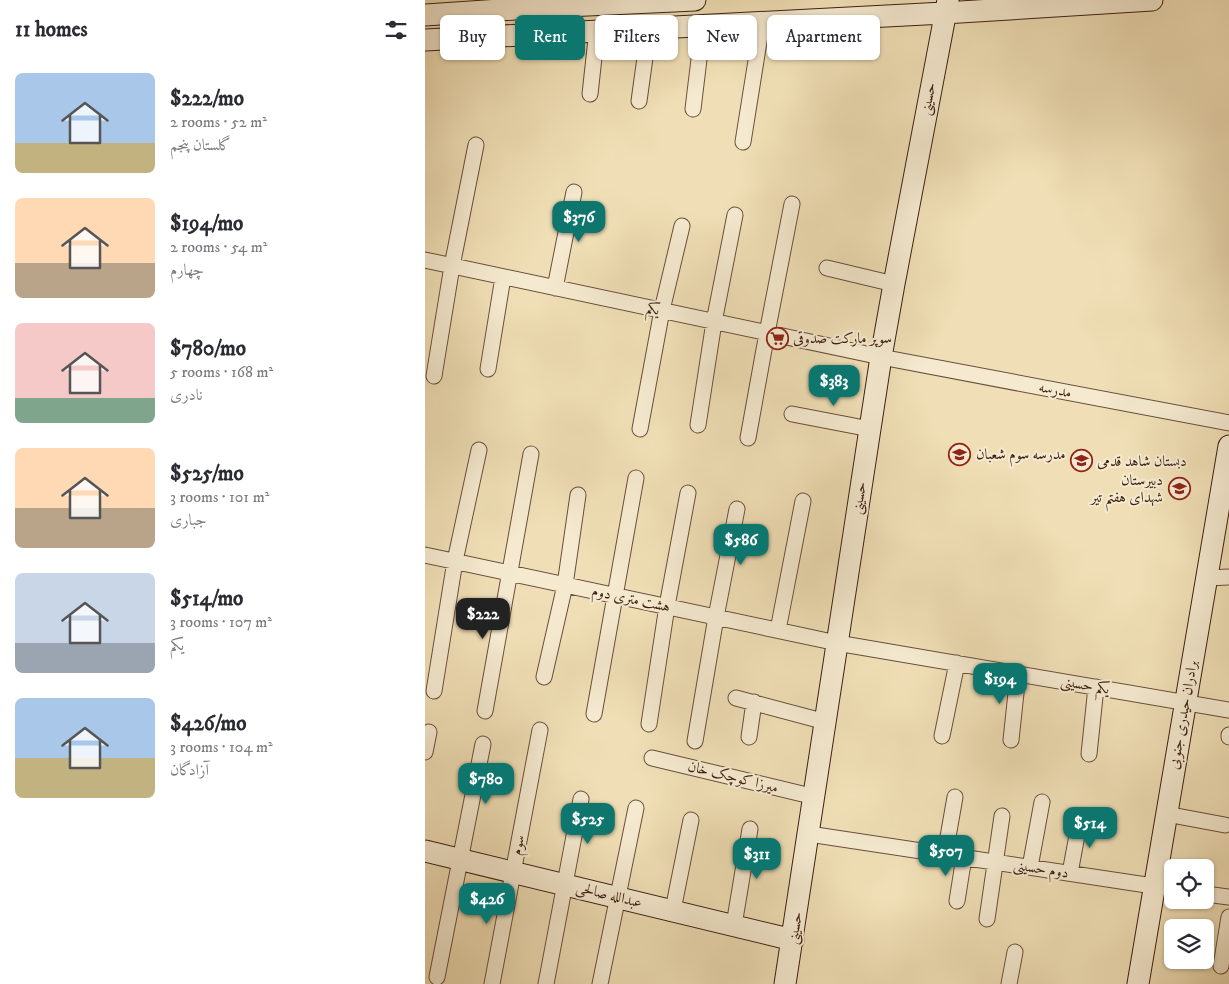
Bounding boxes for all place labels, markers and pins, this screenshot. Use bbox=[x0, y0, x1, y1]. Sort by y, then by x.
pin: $376 bbox=[549, 200, 609, 243]
supermarket icon: سوپر مارکت صدوقی bbox=[765, 326, 789, 350]
place label: سوپر مارکت صدوقی bbox=[793, 329, 892, 348]
pin: $383 bbox=[804, 364, 864, 407]
school or university icon: مدرسه سوم شعبان bbox=[948, 442, 972, 466]
place label: مدرسه سوم شعبان bbox=[976, 445, 1066, 467]
school or university icon: دبستان شاهد قدمی bbox=[1069, 449, 1093, 473]
place label: دبستان شاهد قدمی bbox=[1097, 452, 1187, 471]
place label: دبیرستان شهدای هفتم تیر bbox=[1089, 471, 1163, 512]
school or university icon: دبیرستان شهدای هفتم تیر bbox=[1167, 477, 1191, 501]
pin: $586 bbox=[711, 524, 771, 566]
pin: $222 bbox=[453, 598, 513, 640]
pin: $194 bbox=[970, 662, 1030, 705]
pin: $780 bbox=[456, 762, 516, 805]
pin: $525 bbox=[558, 802, 618, 845]
pin: $514 bbox=[1060, 806, 1120, 849]
pin: $507 bbox=[916, 834, 976, 877]
pin: $311 bbox=[727, 838, 787, 880]
pin: $426 bbox=[457, 882, 517, 925]

